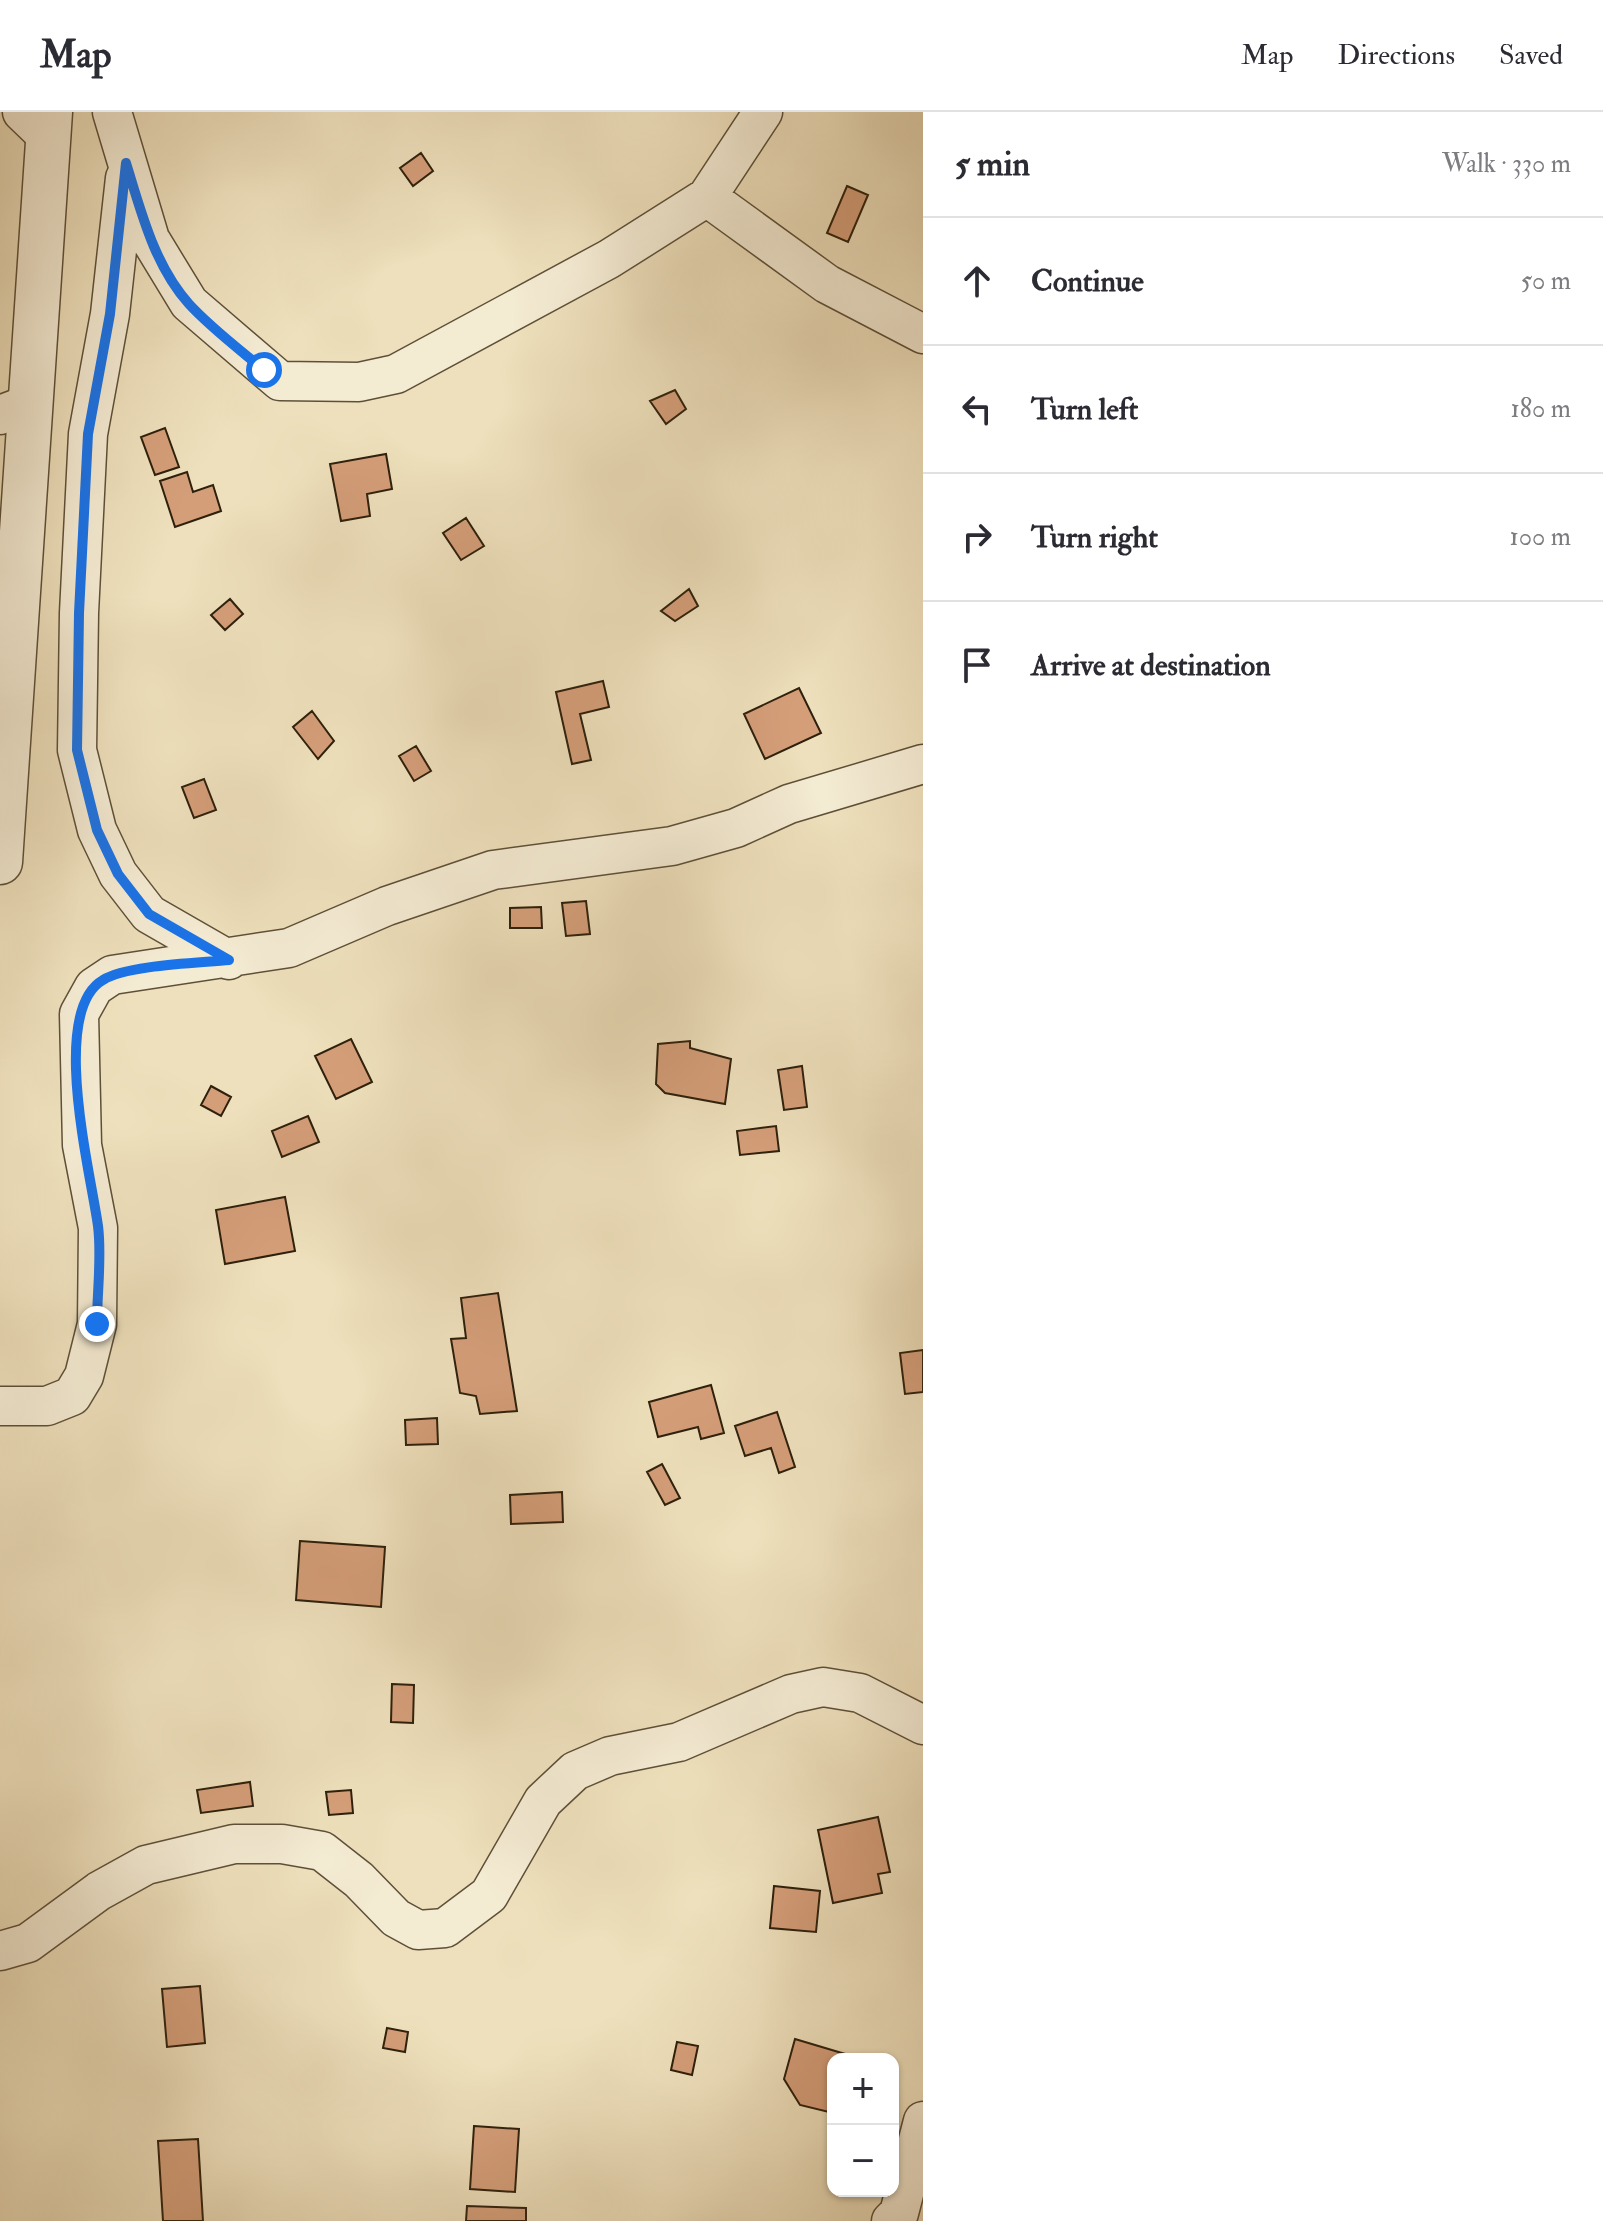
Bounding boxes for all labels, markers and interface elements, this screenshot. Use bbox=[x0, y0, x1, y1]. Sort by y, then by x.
text: Map bbox=[40, 31, 111, 79]
text: Map bbox=[1241, 38, 1294, 73]
text: Directions bbox=[1338, 38, 1455, 73]
text: Saved bbox=[1499, 38, 1563, 73]
text: 5 min bbox=[955, 143, 1030, 186]
text: Walk · 330 m bbox=[1442, 148, 1571, 180]
icon: ahead bbox=[955, 259, 999, 303]
text: Continue bbox=[1031, 263, 1144, 300]
text: 50 m bbox=[1521, 265, 1571, 297]
route start bbox=[246, 352, 282, 388]
icon: left bbox=[955, 387, 999, 431]
text: Turn left bbox=[1031, 391, 1138, 428]
text: 180 m bbox=[1511, 393, 1571, 425]
icon: right bbox=[955, 515, 999, 559]
text: Turn right bbox=[1031, 519, 1158, 556]
text: 100 m bbox=[1510, 521, 1571, 553]
icon: arrive bbox=[955, 643, 999, 687]
text: Arrive at destination bbox=[1031, 647, 1271, 684]
route end bbox=[79, 1306, 115, 1342]
map controls bbox=[827, 2053, 899, 2197]
button: + bbox=[827, 2053, 899, 2125]
button: − bbox=[827, 2125, 899, 2197]

